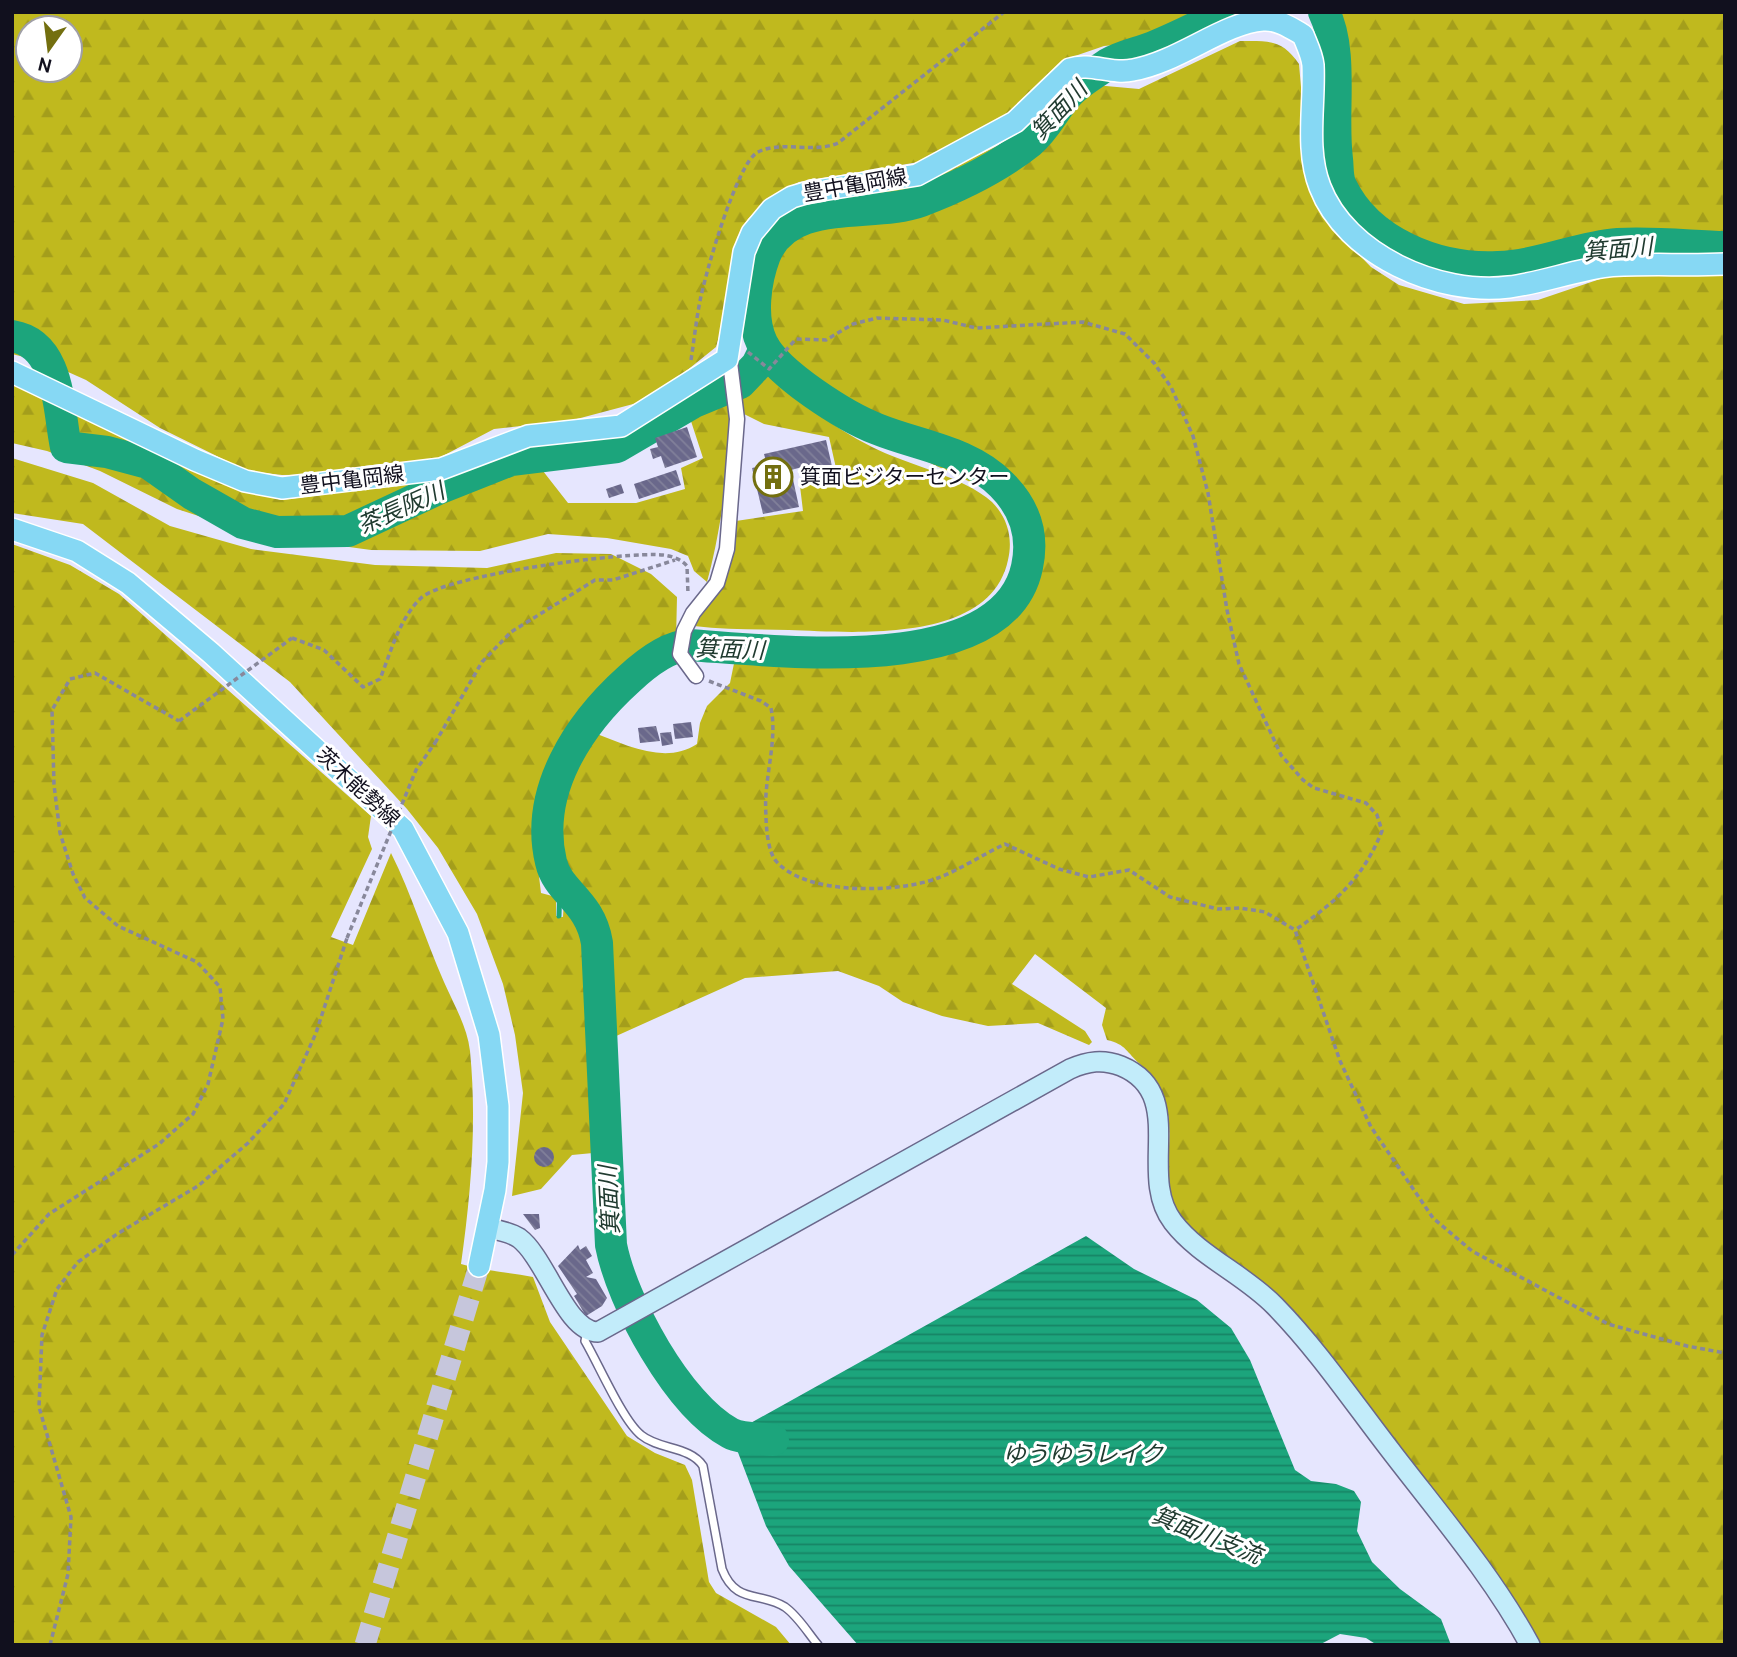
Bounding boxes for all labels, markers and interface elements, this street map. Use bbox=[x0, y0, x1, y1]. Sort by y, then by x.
north arrow bbox=[14, 14, 84, 84]
text: N bbox=[36, 52, 54, 78]
water label: 箕面川 bbox=[1025, 73, 1095, 145]
street label: 豊中亀岡線 bbox=[801, 163, 909, 206]
water label: 箕面川 bbox=[1582, 232, 1657, 266]
building icon: 箕面ビジターセンター bbox=[752, 456, 794, 498]
street label: 豊中亀岡線 bbox=[298, 461, 406, 498]
place label: 箕面ビジターセンター bbox=[800, 464, 1010, 489]
water label: 茶長阪川 bbox=[353, 475, 451, 539]
water label: 箕面川 bbox=[695, 634, 768, 664]
street label: 茨木能勢線 bbox=[311, 742, 405, 832]
water label: 箕面川 bbox=[593, 1162, 625, 1235]
water label: ゆうゆうレイク bbox=[1003, 1440, 1164, 1468]
water label: 箕面川支流 bbox=[1148, 1500, 1268, 1571]

